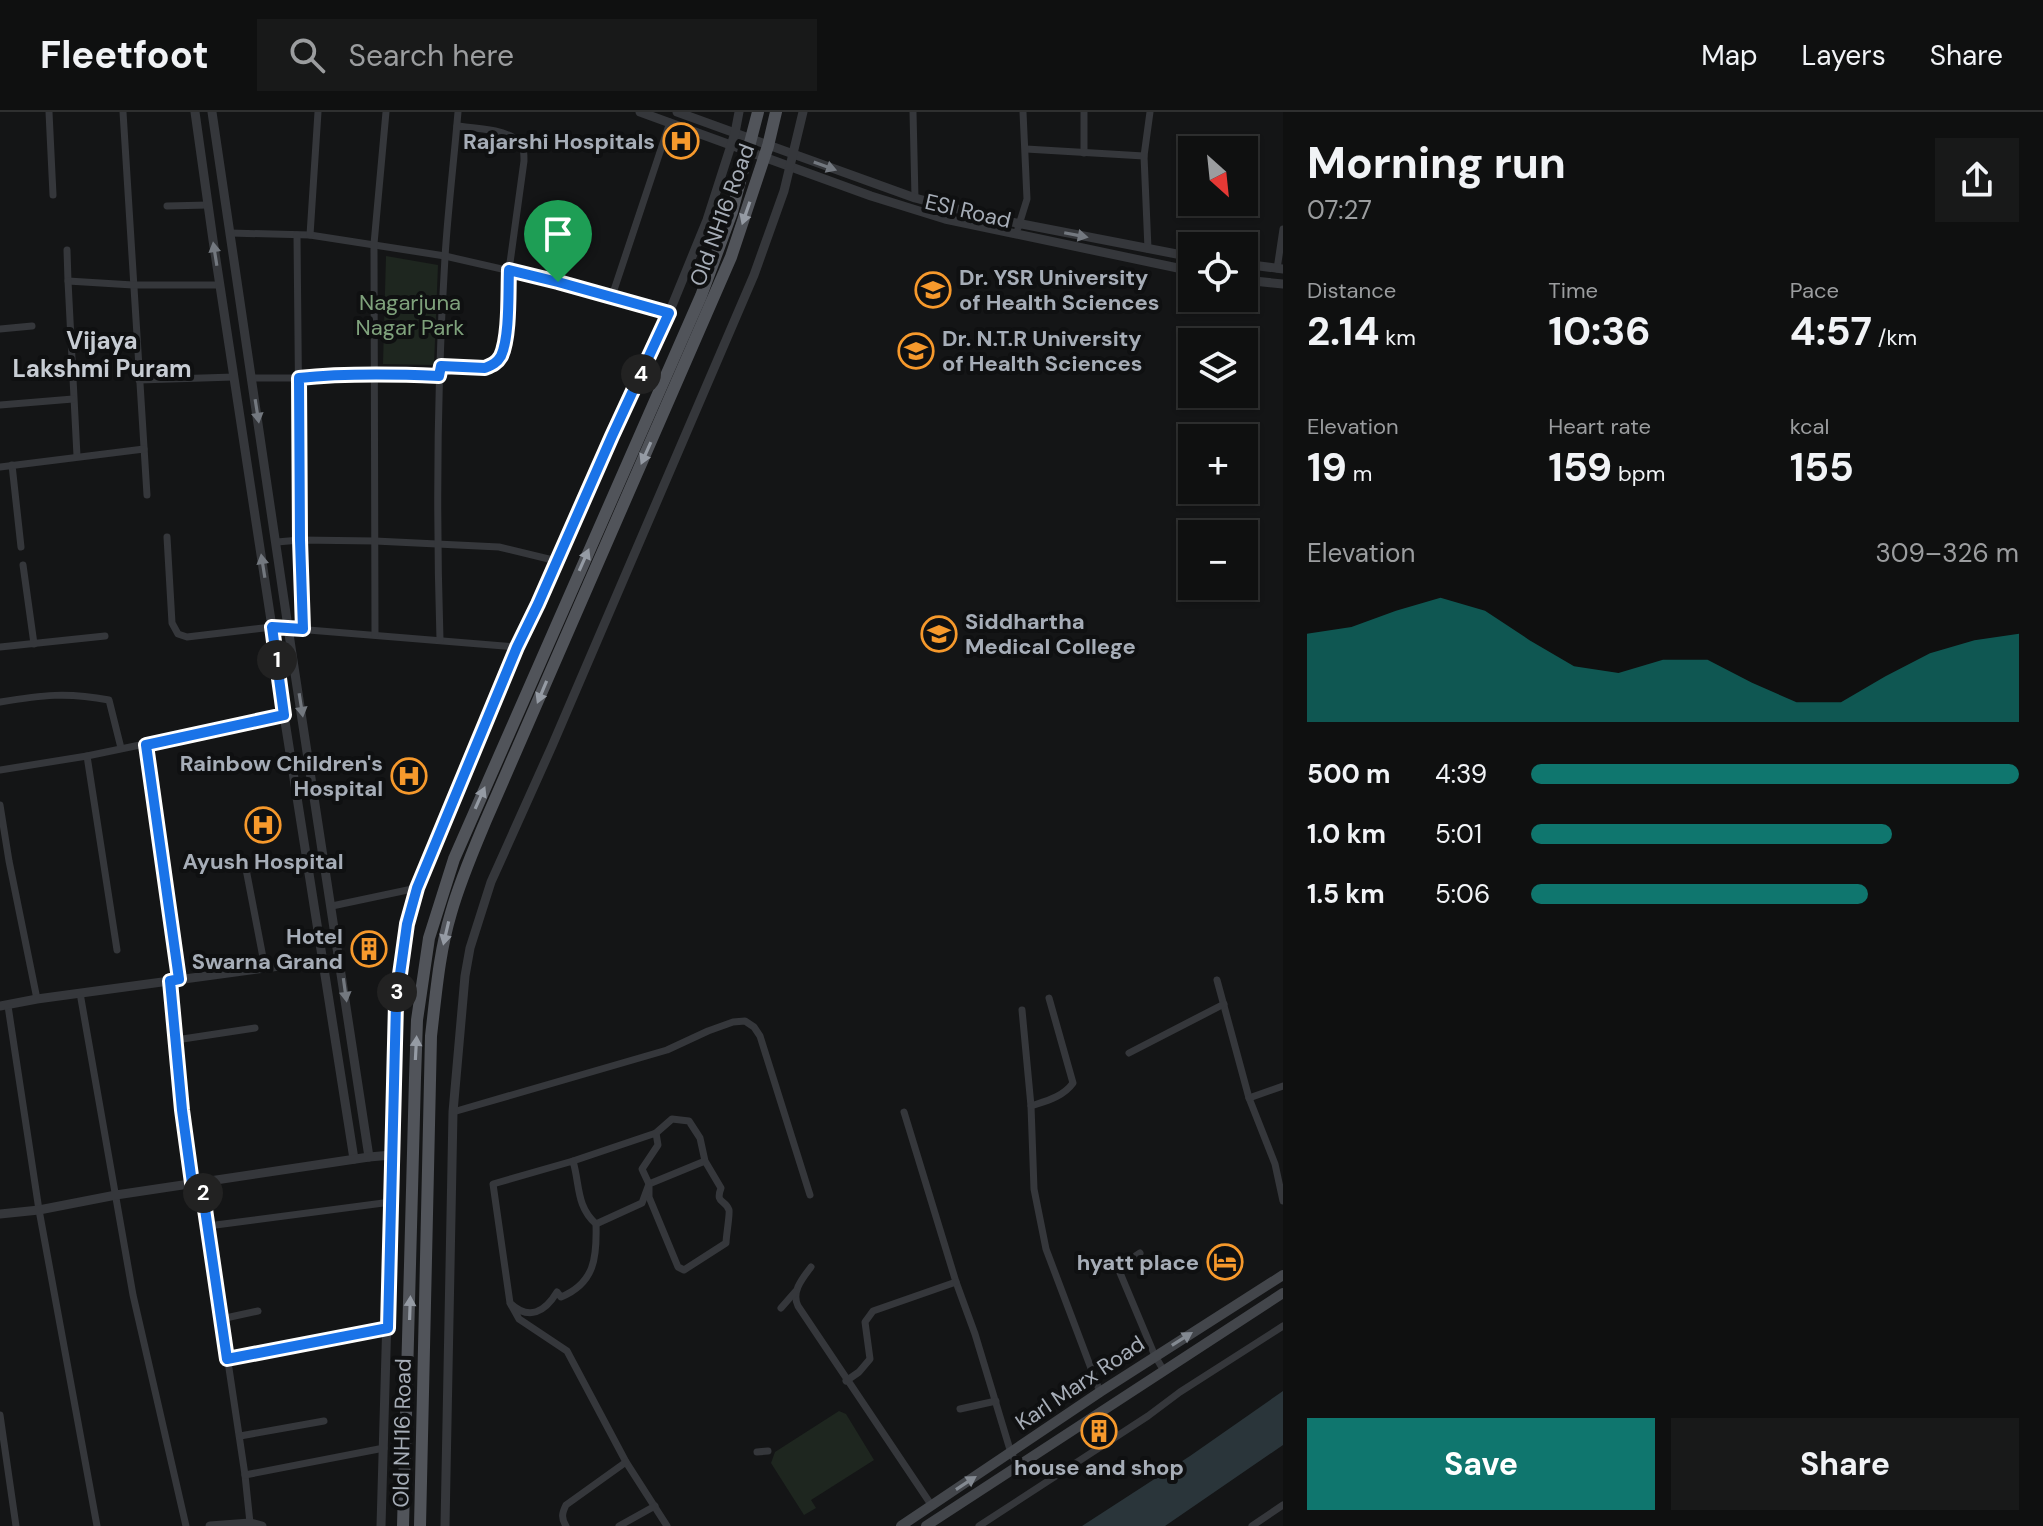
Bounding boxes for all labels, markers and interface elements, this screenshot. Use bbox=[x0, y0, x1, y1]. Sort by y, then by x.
search box bbox=[257, 19, 817, 91]
text: Fleetfoot bbox=[40, 30, 209, 80]
icon: search bbox=[285, 33, 329, 77]
text: Search here bbox=[349, 36, 514, 75]
text: Map bbox=[1701, 37, 1758, 74]
text: Layers bbox=[1802, 37, 1886, 74]
text: Share bbox=[1930, 37, 2003, 74]
hospital icon: Rajarshi Hospitals bbox=[662, 122, 700, 160]
place label: Rajarshi Hospitals bbox=[463, 127, 655, 156]
text: Morning run bbox=[1307, 134, 1566, 192]
north arrow bbox=[1178, 136, 1258, 216]
map controls bbox=[1178, 136, 1258, 600]
button: share bbox=[1935, 138, 2019, 222]
street label: Old NH16 Road bbox=[683, 140, 761, 290]
one-way arrow bbox=[814, 160, 838, 173]
street label: ESI Road bbox=[922, 187, 1014, 235]
text: 07:27 bbox=[1307, 193, 1372, 227]
pin bbox=[524, 200, 592, 282]
one-way arrow bbox=[739, 202, 751, 226]
icon: arrive bbox=[536, 212, 580, 256]
one-way arrow bbox=[1063, 229, 1088, 242]
button: locate bbox=[1178, 232, 1258, 312]
one-way arrow bbox=[208, 241, 221, 266]
place label: Dr. YSR University of Health Sciences bbox=[959, 263, 1160, 317]
school or university icon: Dr. YSR University of Health Sciences bbox=[914, 271, 952, 309]
text: Distance bbox=[1307, 276, 1396, 305]
text: Time bbox=[1548, 276, 1598, 305]
text: Pace bbox=[1790, 276, 1839, 305]
park label: Nagarjuna Nagar Park bbox=[356, 288, 464, 342]
text: 2.14 bbox=[1307, 305, 1379, 357]
text: 10:36 bbox=[1548, 305, 1651, 357]
text: 4:57 bbox=[1790, 305, 1872, 357]
text: km bbox=[1379, 323, 1416, 352]
text: /km bbox=[1872, 323, 1917, 352]
place label: Dr. N.T.R University of Health Sciences bbox=[942, 324, 1143, 378]
district label: Vijaya Lakshmi Puram bbox=[12, 325, 192, 384]
button: layers bbox=[1178, 328, 1258, 408]
school or university icon: Dr. N.T.R University of Health Sciences bbox=[897, 332, 935, 370]
pin: 4 bbox=[621, 354, 661, 394]
text: 4 bbox=[634, 359, 648, 388]
one-way arrow bbox=[251, 398, 264, 423]
text: Elevation bbox=[1307, 412, 1399, 441]
text: Heart rate bbox=[1548, 412, 1651, 441]
text: kcal bbox=[1790, 412, 1829, 441]
button: + bbox=[1178, 424, 1258, 504]
one-way arrow bbox=[639, 441, 652, 465]
text: 19 bbox=[1307, 441, 1347, 493]
text: 159 bbox=[1548, 441, 1612, 493]
text: 155 bbox=[1790, 441, 1854, 493]
text: m bbox=[1347, 459, 1372, 488]
text: bpm bbox=[1612, 459, 1665, 488]
button: − bbox=[1178, 520, 1258, 600]
text: Elevation bbox=[1307, 536, 1415, 570]
text: 309–326 m bbox=[1875, 536, 2019, 570]
one-way arrow bbox=[578, 548, 591, 572]
one-way arrow bbox=[256, 553, 269, 578]
place label: Siddhartha Medical College bbox=[965, 607, 1136, 661]
school or university icon: Siddhartha Medical College bbox=[920, 615, 958, 653]
pin: 1 bbox=[257, 640, 297, 680]
text: 1 bbox=[273, 645, 281, 674]
one-way arrow bbox=[535, 680, 549, 703]
one-way arrow bbox=[295, 693, 307, 718]
place label: Rainbow Children's Hospital bbox=[180, 749, 383, 803]
hospital icon: Rainbow Children's Hospital bbox=[390, 757, 428, 795]
text: 500 m bbox=[1307, 757, 1390, 791]
text: 4:39 bbox=[1435, 757, 1487, 791]
one-way arrow bbox=[473, 786, 487, 810]
hospital icon: Ayush Hospital bbox=[244, 806, 282, 844]
text: 1.0 km bbox=[1307, 817, 1386, 851]
text: 5:01 bbox=[1435, 817, 1482, 851]
place label: Ayush Hospital bbox=[182, 847, 344, 876]
text: 1.5 km bbox=[1307, 877, 1385, 911]
text: 5:06 bbox=[1435, 877, 1490, 911]
one-way arrow bbox=[439, 921, 452, 946]
place label: Hotel Swarna Grand bbox=[192, 922, 343, 976]
building icon: Hotel Swarna Grand bbox=[350, 930, 388, 968]
pin: 3 bbox=[377, 972, 417, 1012]
text: 3 bbox=[390, 977, 404, 1006]
one-way arrow bbox=[339, 978, 352, 1003]
one-way arrow bbox=[410, 1035, 423, 1060]
pin: 2 bbox=[183, 1173, 223, 1213]
text: 2 bbox=[197, 1178, 209, 1207]
hotel icon: hyatt place bbox=[1206, 1243, 1244, 1281]
place label: hyatt place bbox=[1077, 1248, 1199, 1277]
one-way arrow bbox=[403, 1295, 416, 1320]
street label: Karl Marx Road bbox=[1010, 1329, 1150, 1437]
one-way arrow bbox=[1172, 1331, 1193, 1346]
street label: Old NH16 Road bbox=[386, 1358, 418, 1508]
building icon: house and shop bbox=[1080, 1412, 1118, 1450]
button: Save bbox=[1307, 1418, 1655, 1510]
button: Share bbox=[1671, 1418, 2019, 1510]
place label: house and shop bbox=[1014, 1453, 1184, 1482]
one-way arrow bbox=[955, 1476, 977, 1491]

